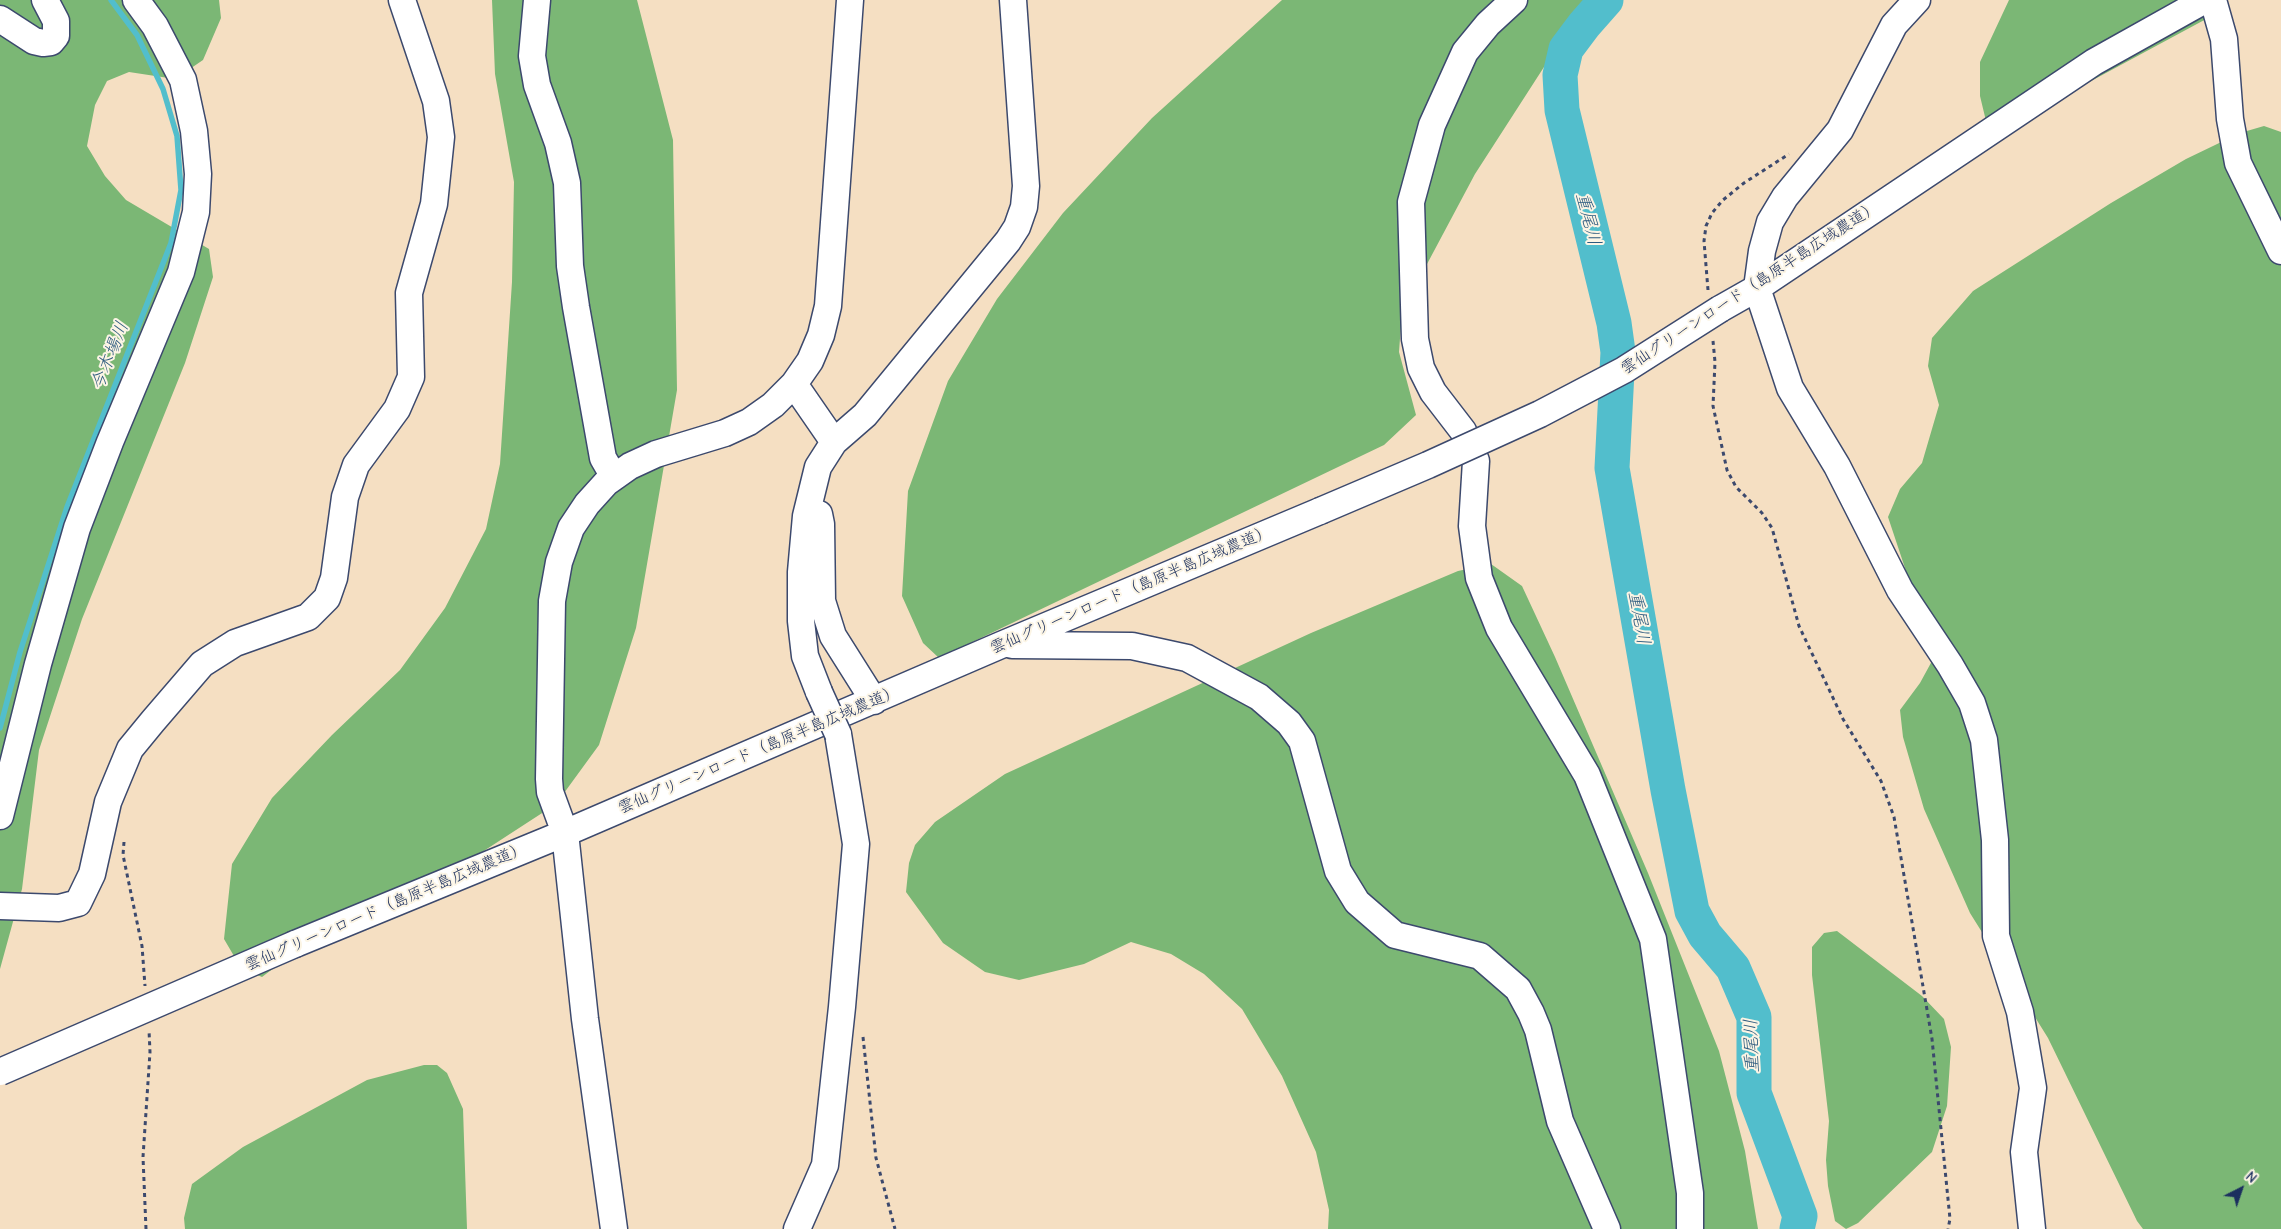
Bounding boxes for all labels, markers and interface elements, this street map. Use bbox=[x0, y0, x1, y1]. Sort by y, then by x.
water label: 重尾川 bbox=[1571, 190, 1605, 248]
street label: 雲仙グリーンロード（島原半島広域農道） bbox=[1617, 197, 1883, 379]
water label: 今木場川 bbox=[87, 319, 133, 393]
street label: 雲仙グリーンロード（島原半島広域農道） bbox=[987, 522, 1275, 658]
water label: 重尾川 bbox=[1624, 590, 1654, 646]
street label: 雲仙グリーンロード（島原半島広域農道） bbox=[615, 682, 903, 818]
street label: 雲仙グリーンロード（島原半島広域農道） bbox=[242, 839, 530, 975]
water label: 重尾川 bbox=[1740, 1019, 1764, 1073]
north arrow bbox=[2216, 1164, 2266, 1214]
text: N bbox=[2242, 1168, 2260, 1187]

